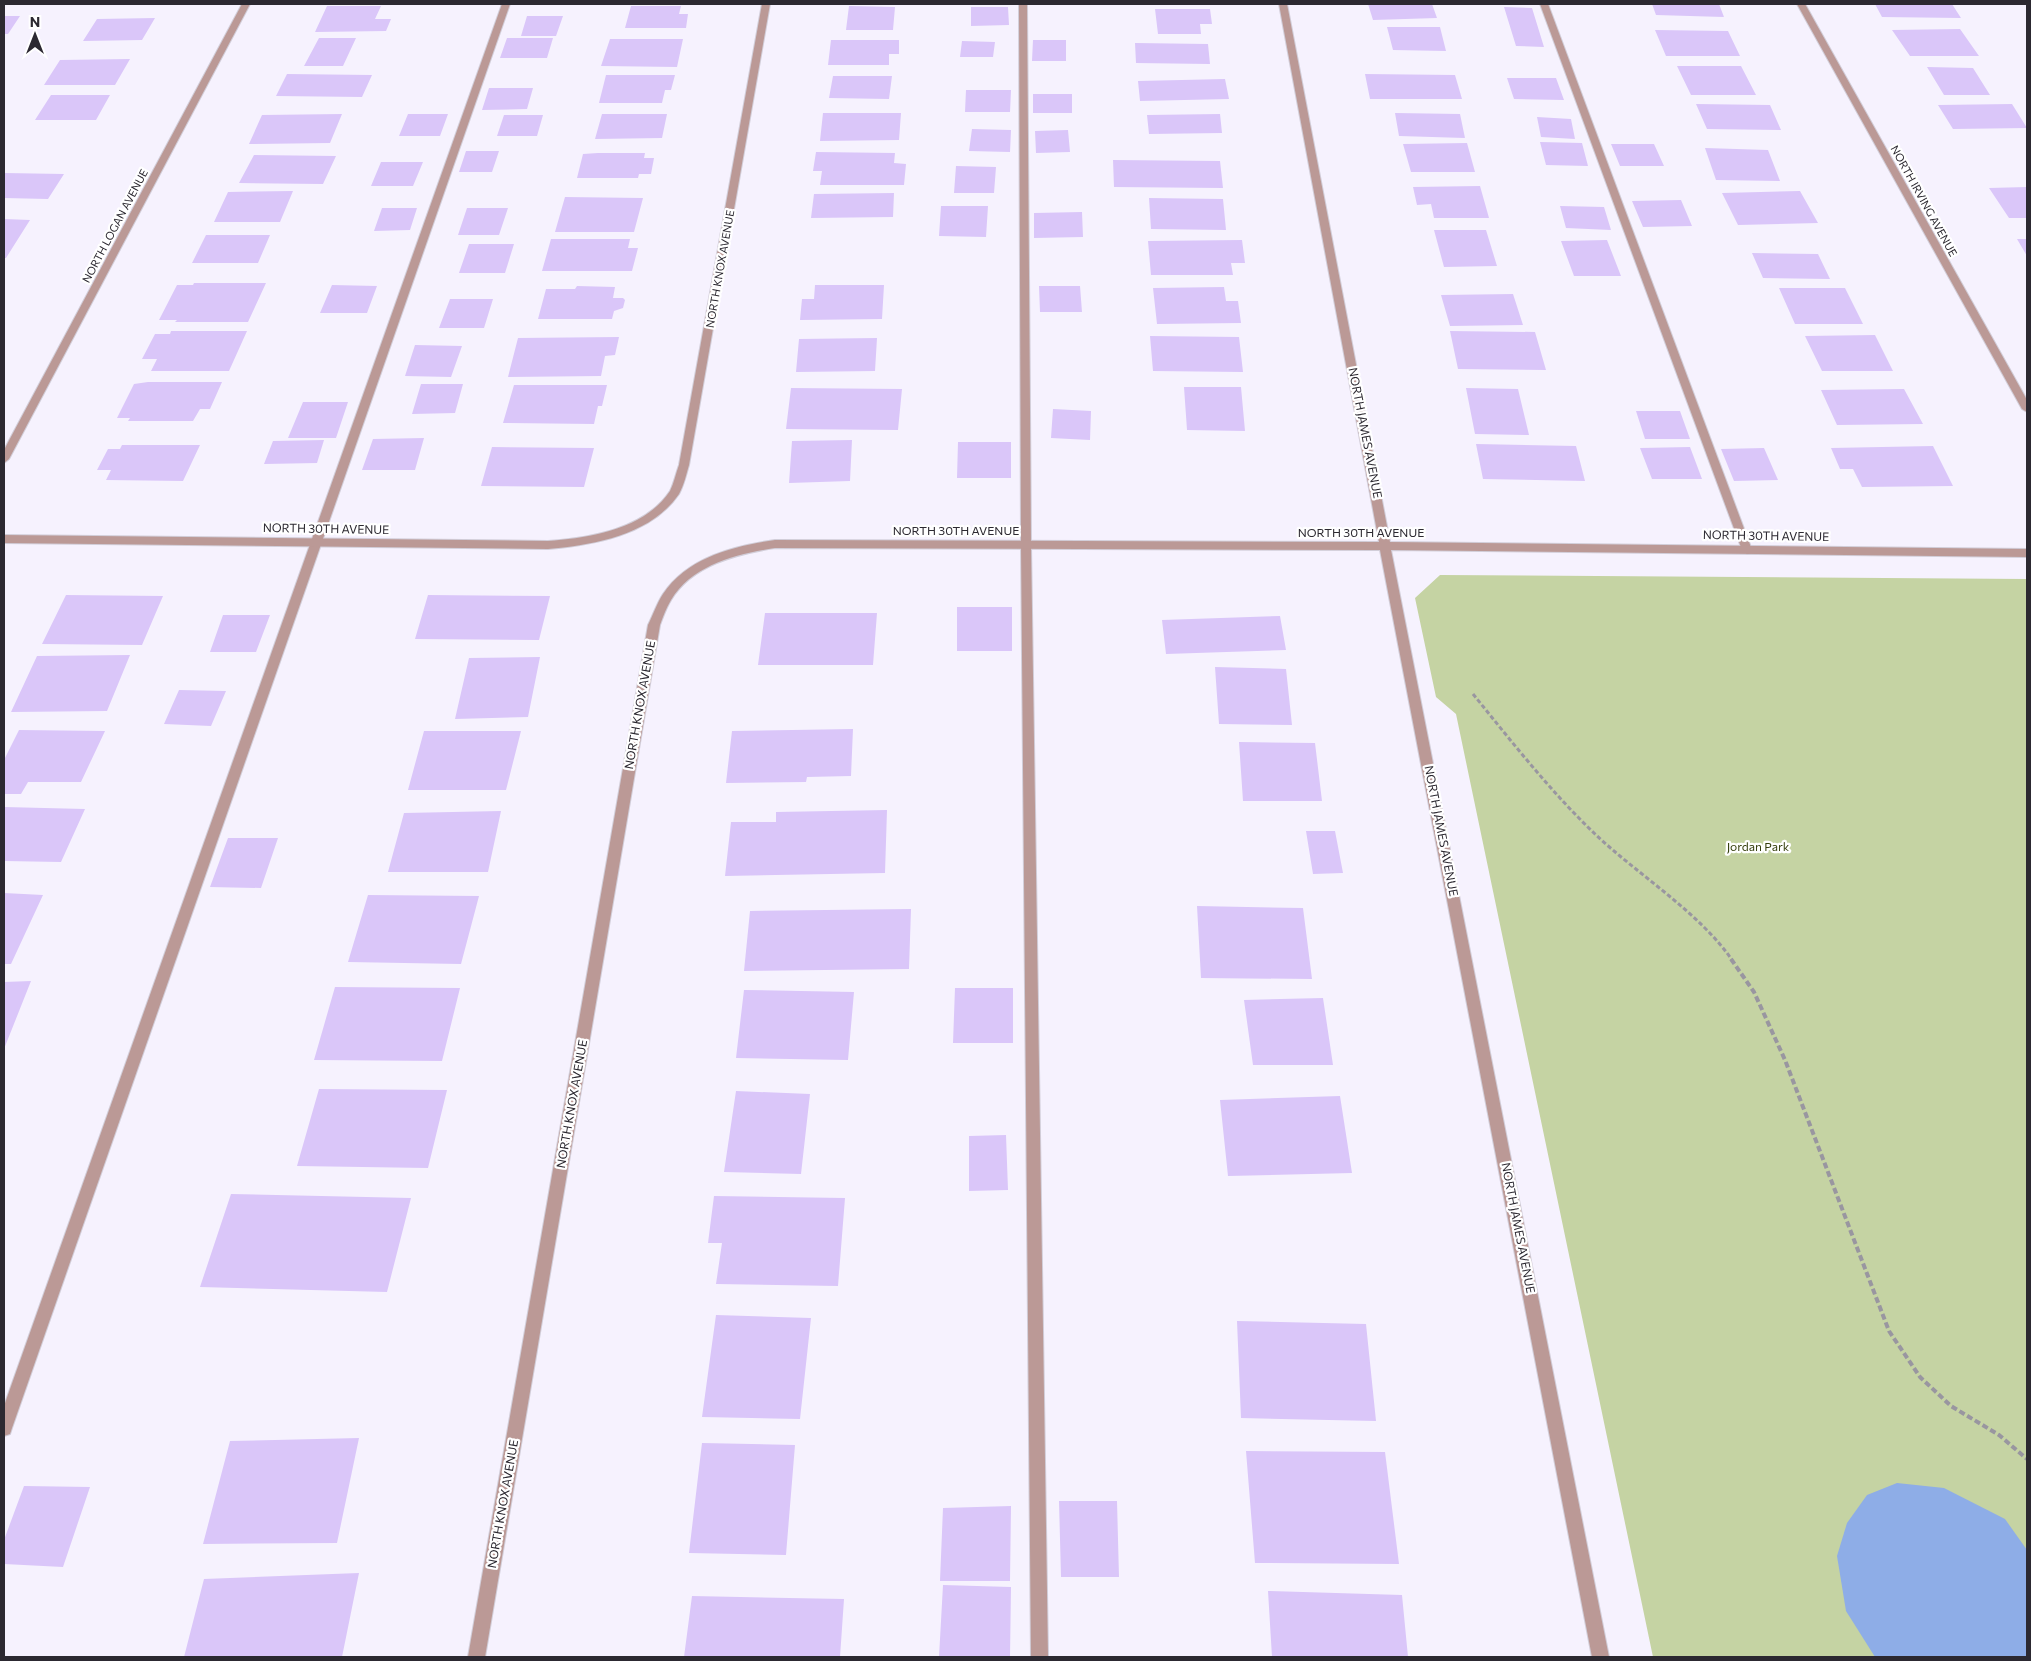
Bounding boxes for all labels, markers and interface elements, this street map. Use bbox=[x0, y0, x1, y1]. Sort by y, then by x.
north arrow bbox=[10, 10, 60, 60]
text: N bbox=[30, 13, 40, 30]
street label: NORTH IRVING AVENUE bbox=[1888, 143, 1960, 259]
street label: NORTH LOGAN AVENUE bbox=[79, 167, 150, 285]
street label: NORTH KNOX AVENUE bbox=[703, 209, 736, 329]
street label: NORTH JAMES AVENUE bbox=[1345, 366, 1386, 500]
street label: NORTH 30TH AVENUE bbox=[263, 520, 389, 536]
street label: NORTH 30TH AVENUE bbox=[893, 523, 1019, 537]
street label: NORTH 30TH AVENUE bbox=[1298, 525, 1424, 539]
street label: NORTH 30TH AVENUE bbox=[1703, 527, 1829, 543]
street label: NORTH KNOX AVENUE bbox=[621, 639, 657, 770]
street label: NORTH JAMES AVENUE bbox=[1421, 764, 1462, 898]
park label: Jordan Park bbox=[1727, 839, 1790, 854]
street label: NORTH KNOX AVENUE bbox=[553, 1038, 589, 1169]
street label: NORTH JAMES AVENUE bbox=[1498, 1161, 1539, 1295]
street label: NORTH KNOX AVENUE bbox=[484, 1438, 520, 1569]

